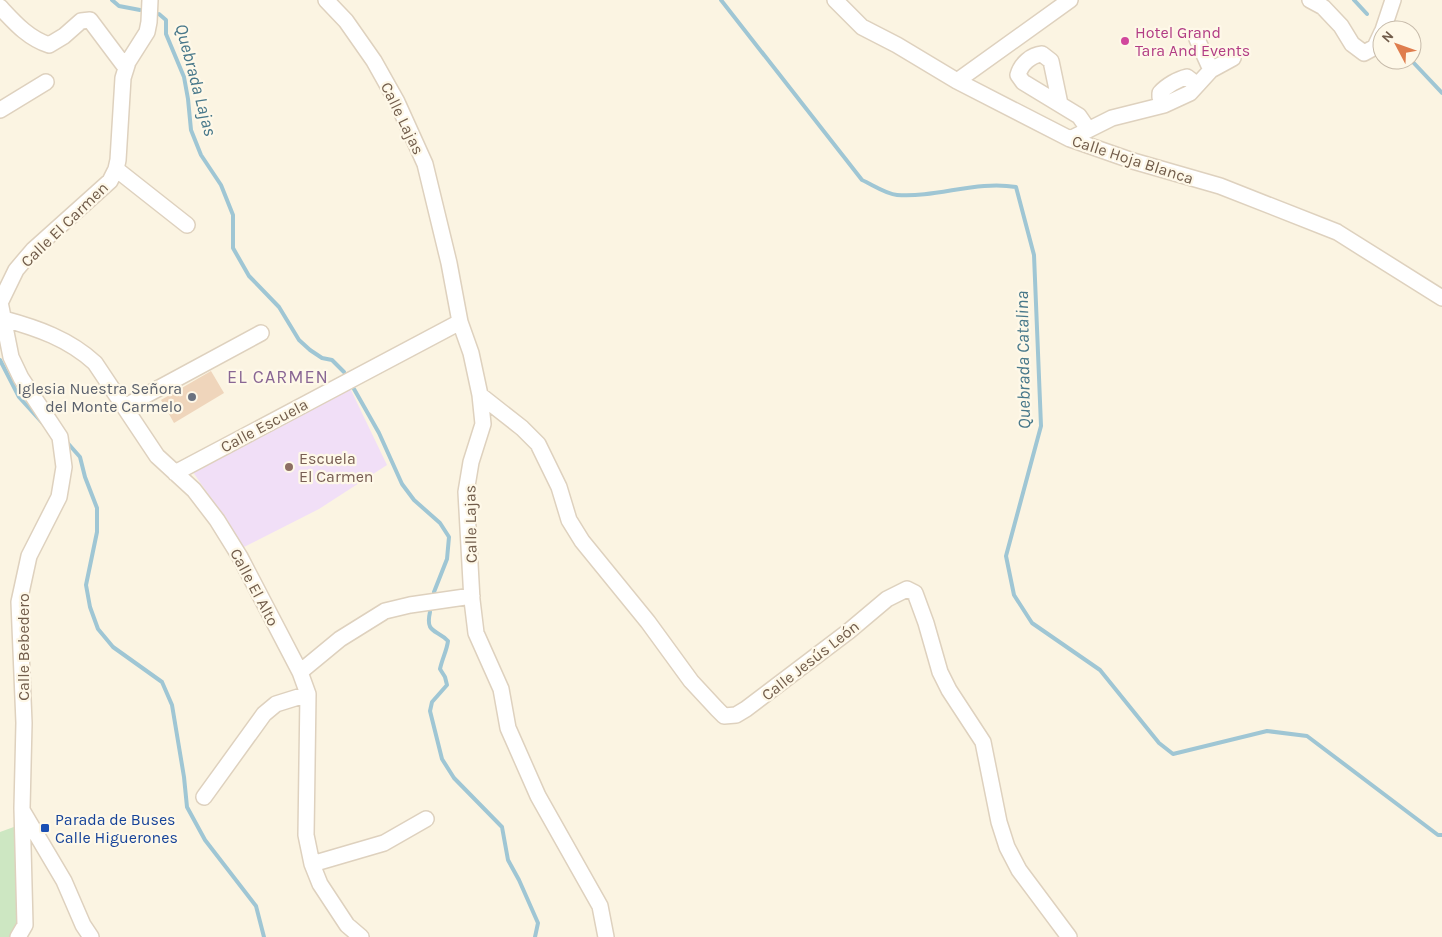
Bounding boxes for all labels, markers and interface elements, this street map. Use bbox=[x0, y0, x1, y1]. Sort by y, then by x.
north arrow bbox=[1372, 20, 1422, 70]
water label: Quebrada Lajas bbox=[170, 21, 222, 139]
place label: Hotel Grand Tara And Events bbox=[1135, 23, 1250, 60]
text: N bbox=[1378, 27, 1397, 46]
marker: Hotel Grand Tara And Events bbox=[1119, 35, 1131, 47]
street label: Calle Lajas bbox=[377, 79, 428, 157]
street label: Calle Hoja Blanca bbox=[1070, 131, 1196, 188]
street label: Calle El Carmen bbox=[17, 178, 112, 271]
water label: Quebrada Catalina bbox=[1011, 291, 1035, 429]
district label: EL CARMEN bbox=[227, 366, 329, 388]
place label: Iglesia Nuestra Señora del Monte Carmelo bbox=[17, 379, 182, 416]
marker: Iglesia Nuestra Señora del Monte Carmelo bbox=[186, 391, 198, 403]
street label: Calle Escuela bbox=[217, 394, 311, 456]
place label: Escuela El Carmen bbox=[299, 449, 374, 486]
marker: Escuela El Carmen bbox=[283, 461, 295, 473]
street label: Calle Lajas bbox=[460, 485, 481, 563]
street label: Calle El Alto bbox=[226, 545, 283, 629]
street label: Calle Bebedero bbox=[14, 593, 33, 701]
street label: Calle Jesús León bbox=[758, 616, 863, 704]
place label: Parada de Buses Calle Higuerones bbox=[55, 810, 178, 847]
marker: Parada de Buses Calle Higuerones bbox=[39, 822, 51, 834]

